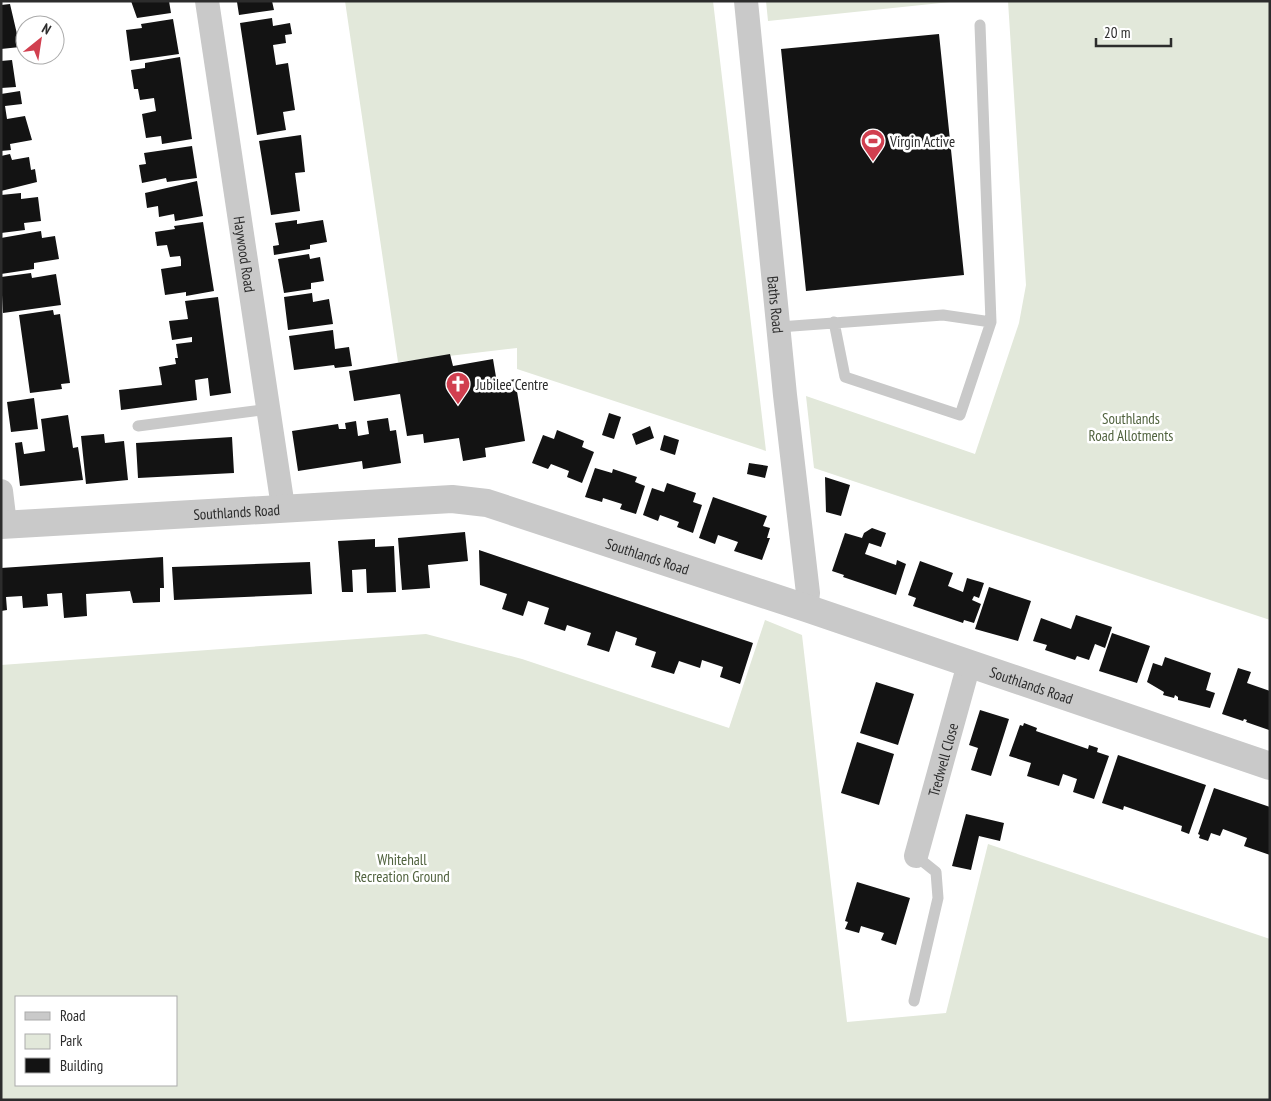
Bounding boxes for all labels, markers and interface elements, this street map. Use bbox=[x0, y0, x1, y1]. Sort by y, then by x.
north arrow bbox=[15, 15, 65, 65]
scale bar bbox=[1096, 15, 1171, 47]
text: N bbox=[39, 19, 54, 38]
text: 20 m bbox=[1104, 23, 1130, 42]
sports icon: Virgin Active bbox=[860, 128, 886, 162]
place label: Virgin Active bbox=[889, 132, 955, 151]
street label: Haywood Road bbox=[230, 215, 260, 294]
street label: Baths Road bbox=[764, 275, 788, 334]
church icon: Jubilee Centre bbox=[445, 371, 471, 405]
place label: Jubilee Centre bbox=[475, 375, 549, 394]
park label: Southlands Road Allotments bbox=[1089, 409, 1173, 445]
street label: Southlands Road bbox=[193, 499, 280, 523]
street label: Southlands Road bbox=[603, 533, 692, 578]
street label: Southlands Road bbox=[987, 662, 1076, 708]
street label: Tredwell Close bbox=[923, 721, 962, 799]
park label: Whitehall Recreation Ground bbox=[354, 850, 450, 886]
legend bbox=[15, 996, 178, 1086]
text: Road bbox=[60, 1006, 86, 1025]
text: Park bbox=[60, 1031, 82, 1050]
text: Building bbox=[60, 1056, 103, 1075]

